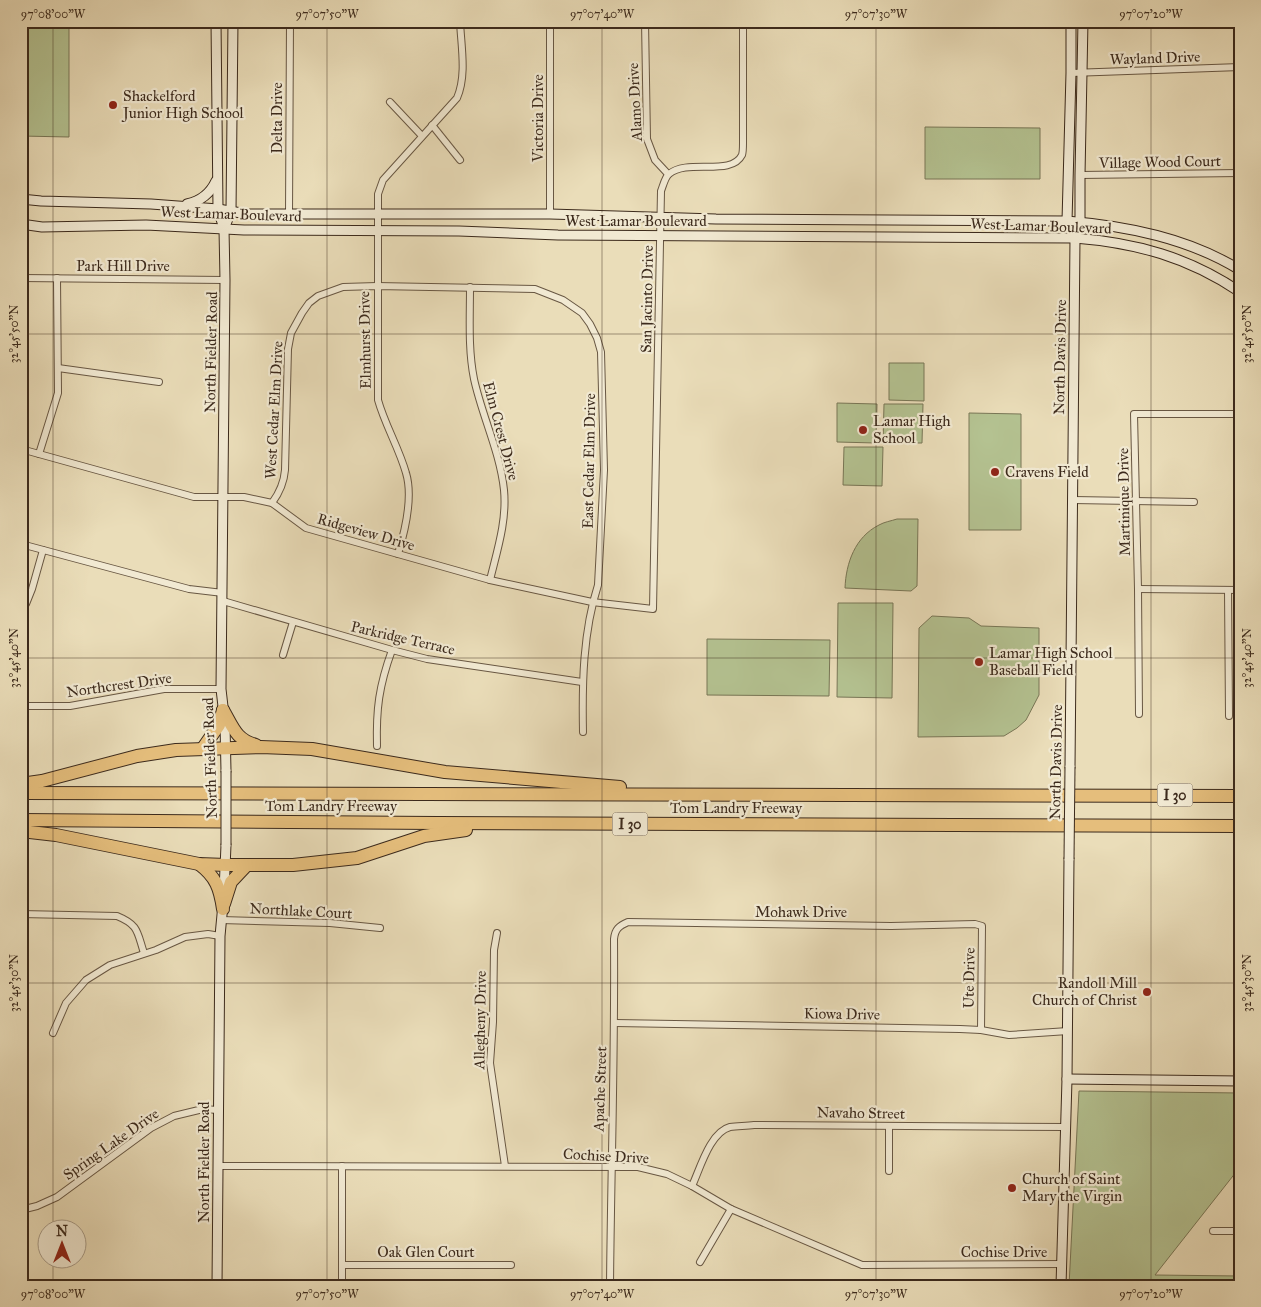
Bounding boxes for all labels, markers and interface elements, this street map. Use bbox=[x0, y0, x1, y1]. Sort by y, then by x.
text: 97°08'00"W bbox=[21, 7, 86, 21]
text: 97°07'50"W bbox=[295, 7, 359, 21]
text: 97°07'40"W bbox=[570, 7, 635, 21]
text: 97°07'30"W bbox=[845, 7, 908, 21]
text: 97°07'20"W bbox=[1119, 7, 1183, 21]
street label: Wayland Drive bbox=[1109, 47, 1201, 69]
street label: Alamo Drive bbox=[624, 62, 646, 143]
street label: Victoria Drive bbox=[529, 74, 547, 163]
street label: Delta Drive bbox=[268, 82, 286, 154]
place label: Shackelford Junior High School bbox=[121, 87, 245, 123]
marker: Shackelford Junior High School bbox=[107, 99, 119, 111]
street label: Village Wood Court bbox=[1098, 152, 1222, 172]
street label: West Lamar Boulevard bbox=[160, 203, 302, 225]
street label: West Lamar Boulevard bbox=[565, 212, 707, 230]
street label: West Lamar Boulevard bbox=[970, 215, 1112, 237]
street label: San Jacinto Drive bbox=[637, 245, 658, 353]
street label: Park Hill Drive bbox=[76, 257, 170, 275]
street label: North Fielder Road bbox=[201, 291, 221, 413]
street label: Elmhurst Drive bbox=[355, 291, 375, 389]
street label: North Davis Drive bbox=[1050, 299, 1070, 415]
text: 32°45'50"N bbox=[7, 305, 21, 363]
text: 32°45'50"N bbox=[1240, 305, 1254, 363]
street label: West Cedar Elm Drive bbox=[261, 340, 287, 480]
street label: Elm Crest Drive bbox=[479, 380, 523, 482]
street label: East Cedar Elm Drive bbox=[579, 393, 599, 529]
place label: Lamar High School bbox=[873, 412, 951, 447]
marker: Lamar High School bbox=[857, 424, 869, 436]
street label: Martinique Drive bbox=[1114, 448, 1135, 556]
place label: Cravens Field bbox=[1005, 463, 1089, 481]
marker: Cravens Field bbox=[989, 466, 1001, 478]
street label: Ridgeview Drive bbox=[315, 509, 417, 555]
street label: Parkridge Terrace bbox=[349, 617, 457, 659]
text: 32°45'40"N bbox=[7, 628, 21, 688]
text: 32°45'40"N bbox=[1240, 628, 1254, 688]
place label: Lamar High School Baseball Field bbox=[989, 644, 1113, 679]
marker: Lamar High School Baseball Field bbox=[973, 656, 985, 668]
street label: Northcrest Drive bbox=[65, 669, 173, 701]
street label: North Fielder Road bbox=[199, 697, 221, 819]
street label: North Davis Drive bbox=[1046, 704, 1066, 820]
road number: I 30 bbox=[1158, 784, 1192, 806]
street label: Tom Landry Freeway bbox=[265, 797, 398, 815]
street label: Tom Landry Freeway bbox=[670, 799, 803, 817]
road number: I 30 bbox=[612, 812, 648, 836]
street label: Northlake Court bbox=[249, 899, 354, 923]
street label: Mohawk Drive bbox=[755, 903, 847, 921]
street label: Ute Drive bbox=[959, 947, 979, 1009]
text: 32°45'30"N bbox=[7, 954, 21, 1012]
text: 32°45'30"N bbox=[1240, 954, 1254, 1012]
street label: Allegheny Drive bbox=[470, 970, 490, 1071]
place label: Randoll Mill Church of Christ bbox=[1032, 974, 1138, 1009]
marker: Randoll Mill Church of Christ bbox=[1141, 986, 1153, 998]
street label: Kiowa Drive bbox=[804, 1004, 880, 1024]
street label: Apache Street bbox=[589, 1045, 611, 1133]
street label: North Fielder Road bbox=[195, 1101, 213, 1223]
street label: Navaho Street bbox=[817, 1103, 906, 1123]
street label: Spring Lake Drive bbox=[60, 1104, 162, 1184]
street label: Cochise Drive bbox=[562, 1145, 650, 1167]
place label: Church of Saint Mary the Virgin bbox=[1022, 1170, 1122, 1205]
marker: Church of Saint Mary the Virgin bbox=[1006, 1182, 1018, 1194]
north arrow bbox=[38, 1220, 88, 1270]
text: N bbox=[56, 1223, 68, 1240]
street label: Oak Glen Court bbox=[377, 1243, 475, 1261]
street label: Cochise Drive bbox=[961, 1243, 1047, 1261]
text: 97°08'00"W bbox=[21, 1287, 86, 1301]
text: 97°07'50"W bbox=[295, 1287, 359, 1301]
text: 97°07'40"W bbox=[570, 1287, 635, 1301]
text: 97°07'30"W bbox=[845, 1287, 908, 1301]
text: 97°07'20"W bbox=[1119, 1287, 1183, 1301]

